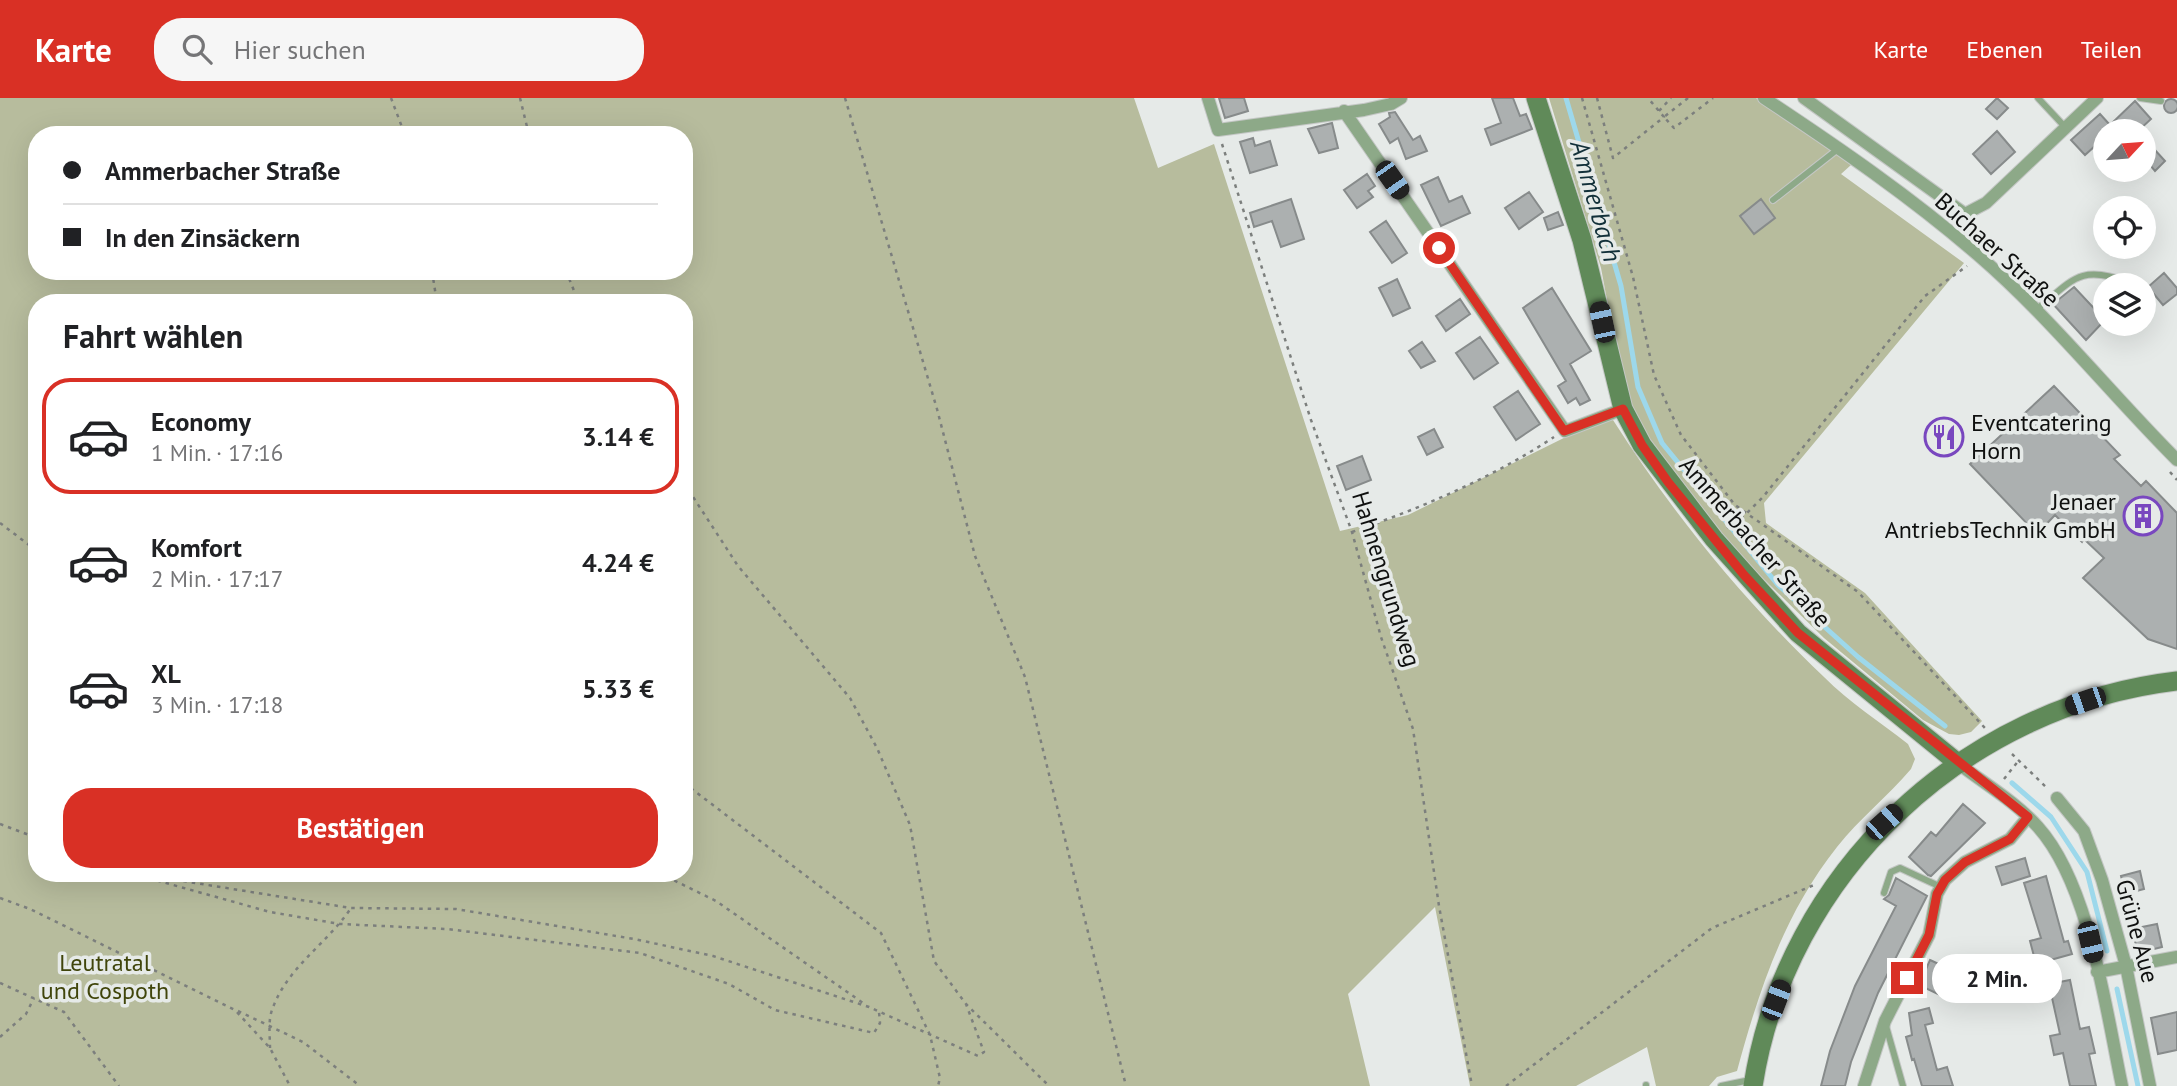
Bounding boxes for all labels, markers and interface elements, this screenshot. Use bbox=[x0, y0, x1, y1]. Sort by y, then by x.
search box bbox=[154, 18, 644, 81]
text: Karte bbox=[35, 28, 112, 71]
icon: search bbox=[178, 30, 216, 68]
text: Hier suchen bbox=[234, 33, 366, 66]
text: Karte bbox=[1874, 34, 1928, 65]
text: Ebenen bbox=[1966, 34, 2043, 65]
text: Teilen bbox=[2081, 34, 2142, 65]
north arrow bbox=[2093, 119, 2156, 182]
map controls bbox=[2093, 119, 2156, 336]
water label: Ammerbach bbox=[1563, 135, 1630, 266]
text: Ammerbacher Straße bbox=[105, 154, 341, 187]
car bbox=[1372, 157, 1413, 203]
street label: Buchaer Straße bbox=[1929, 186, 2066, 314]
button: locate bbox=[2093, 196, 2156, 259]
text: In den Zinsäckern bbox=[105, 221, 300, 254]
route start bbox=[1423, 232, 1455, 264]
button: layers bbox=[2093, 273, 2156, 336]
car bbox=[1588, 299, 1617, 345]
text: Fahrt wählen bbox=[63, 315, 243, 357]
icon: car bbox=[67, 405, 130, 468]
text: Economy bbox=[151, 405, 251, 438]
place label: Eventcatering Horn bbox=[1971, 407, 2112, 466]
restaurant icon: Eventcatering Horn bbox=[1923, 416, 1965, 458]
text: 3.14 € bbox=[582, 420, 654, 453]
text: 1 Min. · 17:16 bbox=[151, 438, 283, 467]
street label: Ammerbacher Straße bbox=[1673, 450, 1838, 633]
place label: Jenaer AntriebsTechnik GmbH bbox=[1885, 486, 2116, 545]
street label: Hahnengrundweg bbox=[1345, 487, 1428, 670]
building icon: Jenaer AntriebsTechnik GmbH bbox=[2122, 495, 2164, 537]
icon: car bbox=[67, 531, 130, 594]
text: Komfort bbox=[151, 531, 242, 564]
text: 4.24 € bbox=[582, 546, 654, 579]
text: 2 Min. · 17:17 bbox=[151, 564, 283, 593]
icon: car bbox=[67, 657, 130, 720]
text: XL bbox=[151, 657, 181, 690]
text: 5.33 € bbox=[582, 672, 654, 705]
car bbox=[2062, 684, 2109, 718]
text: 3 Min. · 17:18 bbox=[151, 690, 283, 719]
button: Bestätigen bbox=[63, 788, 658, 868]
car bbox=[1862, 800, 1907, 844]
street label: Grüne Aue bbox=[2109, 876, 2166, 986]
car bbox=[2076, 919, 2105, 965]
park label: Leutratal und Cospoth bbox=[41, 947, 169, 1006]
callout: 2 Min. bbox=[1932, 954, 2061, 1002]
route end bbox=[1891, 962, 1923, 994]
text: 2 Min. bbox=[1966, 964, 2028, 993]
car bbox=[1759, 977, 1794, 1023]

